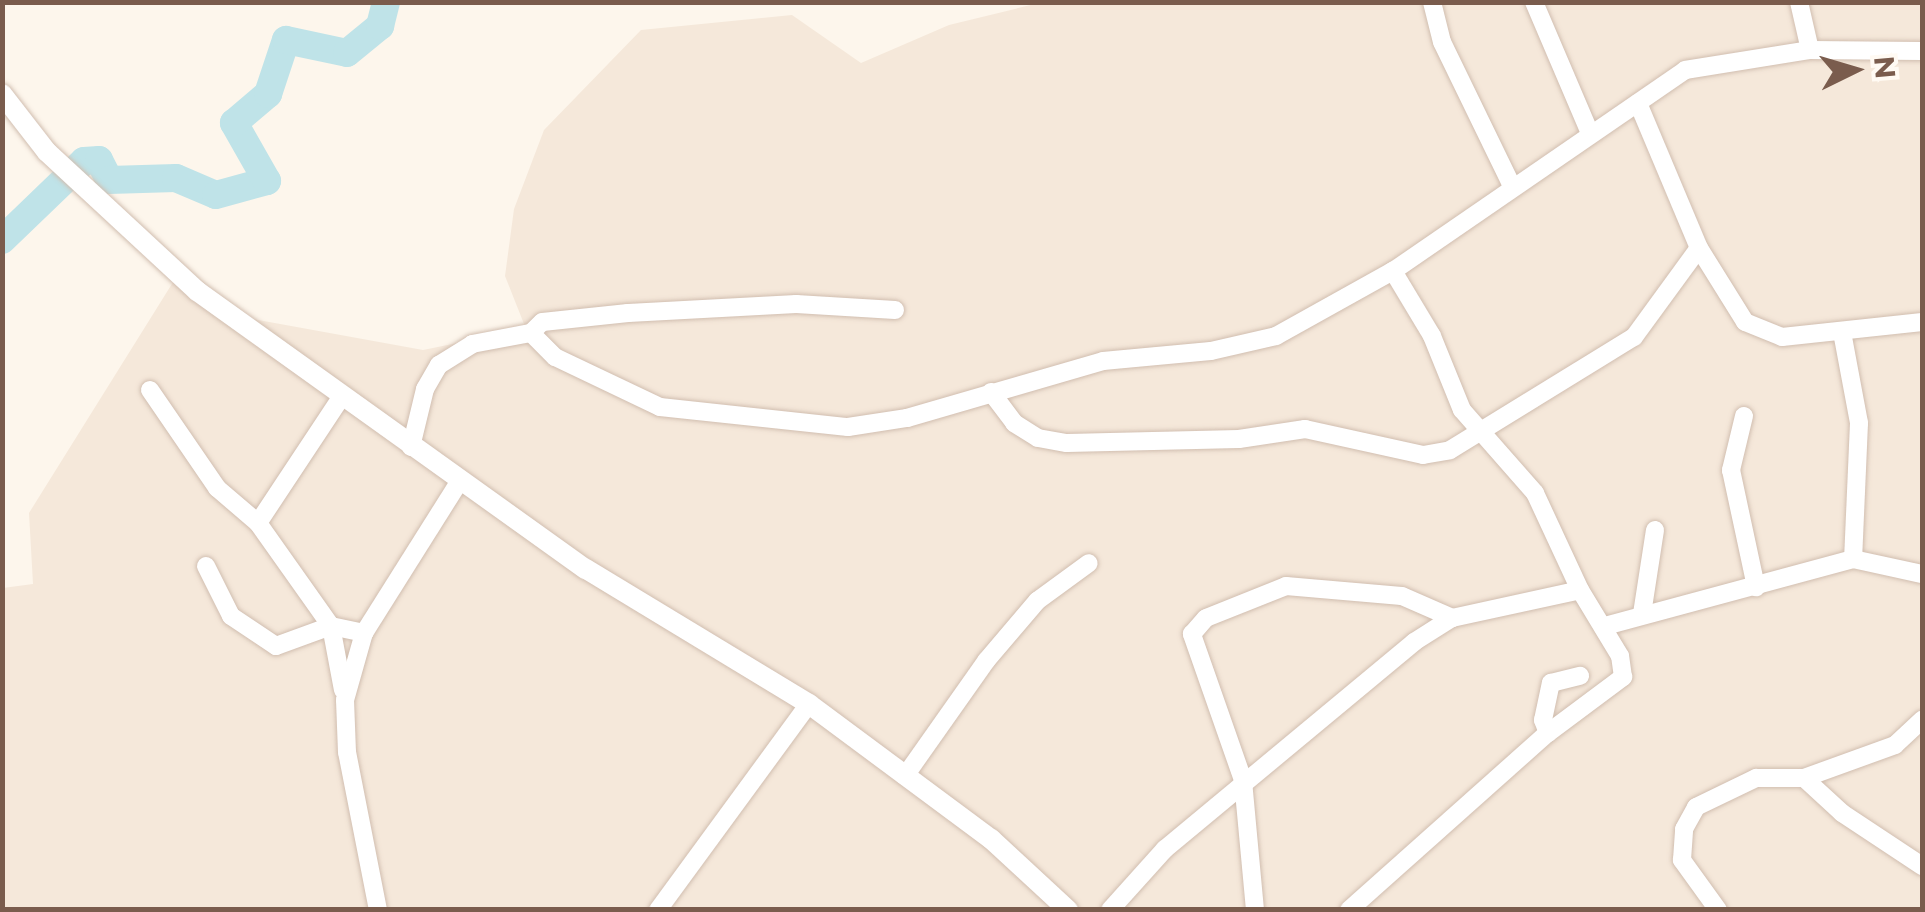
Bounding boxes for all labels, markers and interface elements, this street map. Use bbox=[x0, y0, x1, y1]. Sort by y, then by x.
north arrow bbox=[1805, 20, 1905, 120]
text: N bbox=[1867, 55, 1903, 80]

